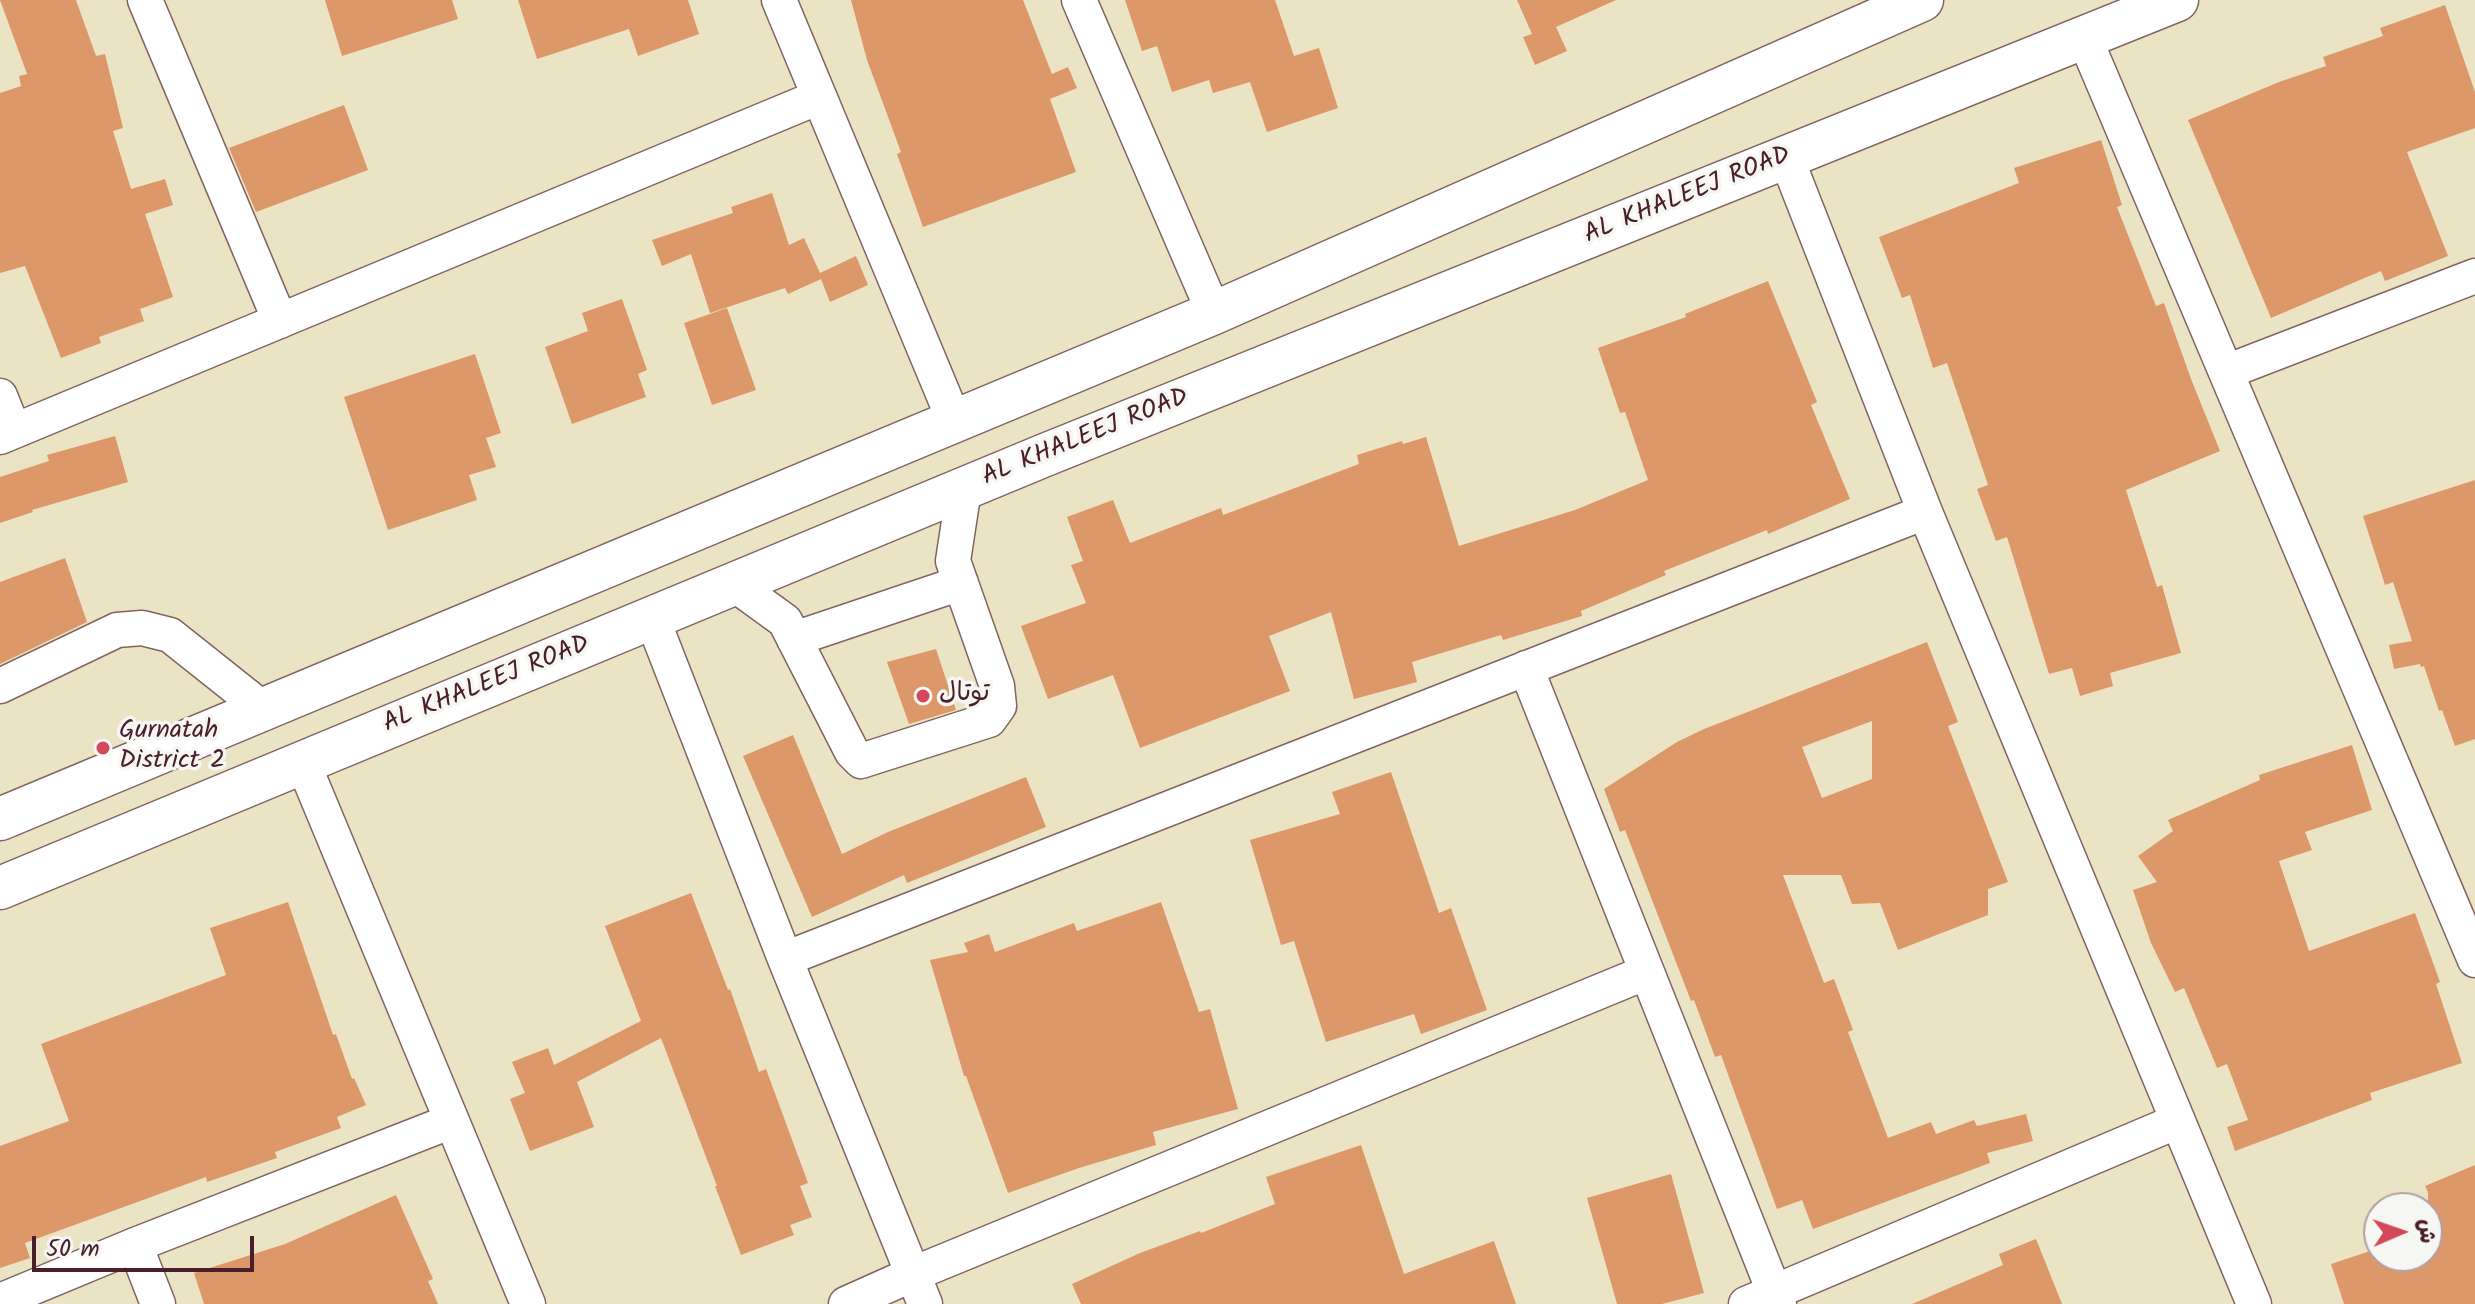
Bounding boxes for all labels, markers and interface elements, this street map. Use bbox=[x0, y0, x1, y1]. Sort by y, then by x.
street label: AL KHALEEJ ROAD bbox=[1580, 141, 1796, 253]
street label: AL KHALEEJ ROAD bbox=[978, 383, 1194, 495]
street label: AL KHALEEJ ROAD bbox=[379, 630, 595, 742]
place label: توتال bbox=[939, 680, 990, 712]
marker: توتال bbox=[914, 687, 932, 705]
place label: Gurnatah District 2 bbox=[119, 717, 225, 778]
marker: Gurnatah District 2 bbox=[94, 739, 112, 757]
north arrow bbox=[2363, 1192, 2443, 1272]
text: ش bbox=[2408, 1219, 2443, 1244]
scale bar bbox=[36, 1220, 258, 1270]
text: 50 m bbox=[46, 1230, 100, 1269]

